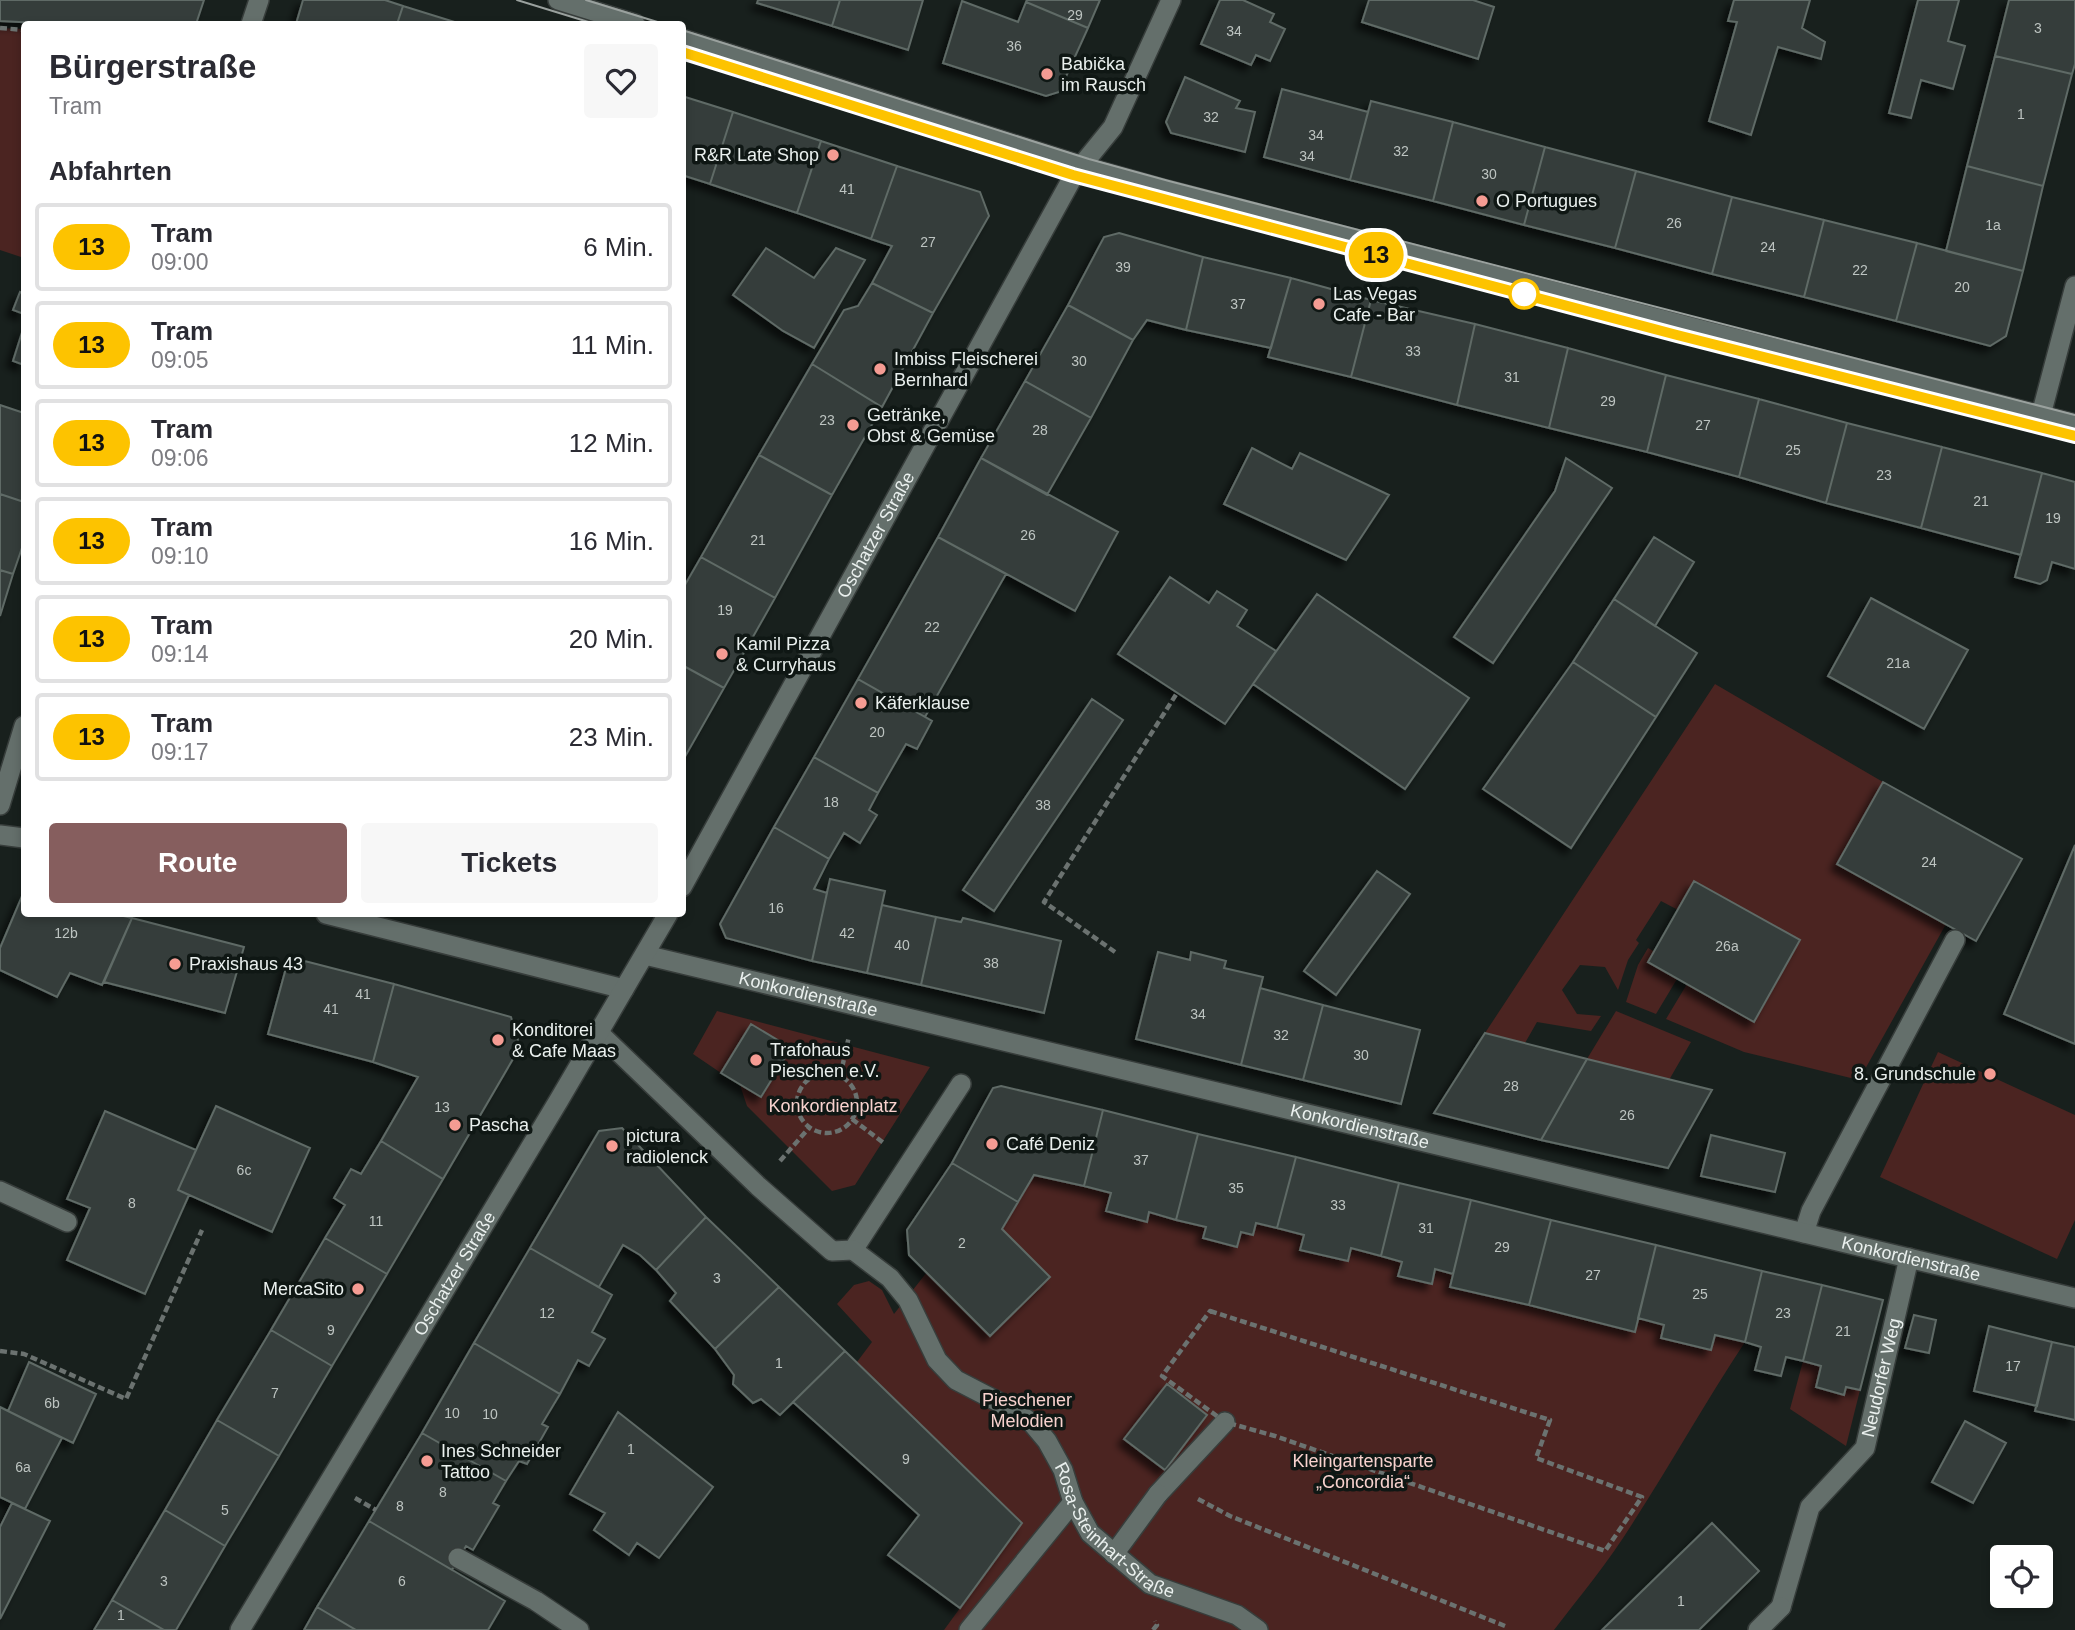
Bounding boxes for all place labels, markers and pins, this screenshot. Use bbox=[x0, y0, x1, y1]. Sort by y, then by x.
place label: Babička im Rausch bbox=[1061, 54, 1146, 95]
marker: Babička im Rausch bbox=[1039, 66, 1055, 82]
place label: R&R Late Shop bbox=[694, 145, 819, 165]
marker: R&R Late Shop bbox=[825, 147, 841, 163]
place label: O Portugues bbox=[1496, 191, 1597, 211]
marker: O Portugues bbox=[1474, 193, 1490, 209]
unlabelled marker bbox=[1509, 279, 1539, 309]
place label: Las Vegas Cafe - Bar bbox=[1333, 284, 1417, 325]
marker: Las Vegas Cafe - Bar bbox=[1311, 296, 1327, 312]
place label: Imbiss Fleischerei Bernhard bbox=[894, 349, 1038, 390]
marker: Imbiss Fleischerei Bernhard bbox=[872, 361, 888, 377]
place label: Getränke, Obst & Gemüse bbox=[867, 405, 995, 446]
marker: Getränke, Obst & Gemüse bbox=[845, 417, 861, 433]
place label: Kamil Pizza & Curryhaus bbox=[736, 634, 836, 675]
marker: Kamil Pizza & Curryhaus bbox=[714, 646, 730, 662]
place label: Käferklause bbox=[875, 693, 970, 713]
marker: Käferklause bbox=[853, 695, 869, 711]
place label: Praxishaus 43 bbox=[189, 954, 303, 974]
marker: Praxishaus 43 bbox=[167, 956, 183, 972]
place label: Konditorei & Cafe Maas bbox=[512, 1020, 616, 1061]
marker: Konditorei & Cafe Maas bbox=[490, 1032, 506, 1048]
place label: Trafohaus Pieschen e.V. bbox=[770, 1040, 879, 1081]
marker: Trafohaus Pieschen e.V. bbox=[748, 1052, 764, 1068]
place label: 8. Grundschule bbox=[1854, 1064, 1976, 1084]
marker: 8. Grundschule bbox=[1982, 1066, 1998, 1082]
place label: Pascha bbox=[469, 1115, 530, 1135]
marker: Pascha bbox=[447, 1117, 463, 1133]
place label: pictura radiolenck bbox=[626, 1126, 709, 1167]
place label: Café Deniz bbox=[1006, 1134, 1095, 1154]
marker: Café Deniz bbox=[984, 1136, 1000, 1152]
marker: pictura radiolenck bbox=[604, 1138, 620, 1154]
place label: MercaSito bbox=[263, 1279, 344, 1299]
marker: MercaSito bbox=[350, 1281, 366, 1297]
place label: Ines Schneider Tattoo bbox=[441, 1441, 561, 1482]
marker: Ines Schneider Tattoo bbox=[419, 1453, 435, 1469]

